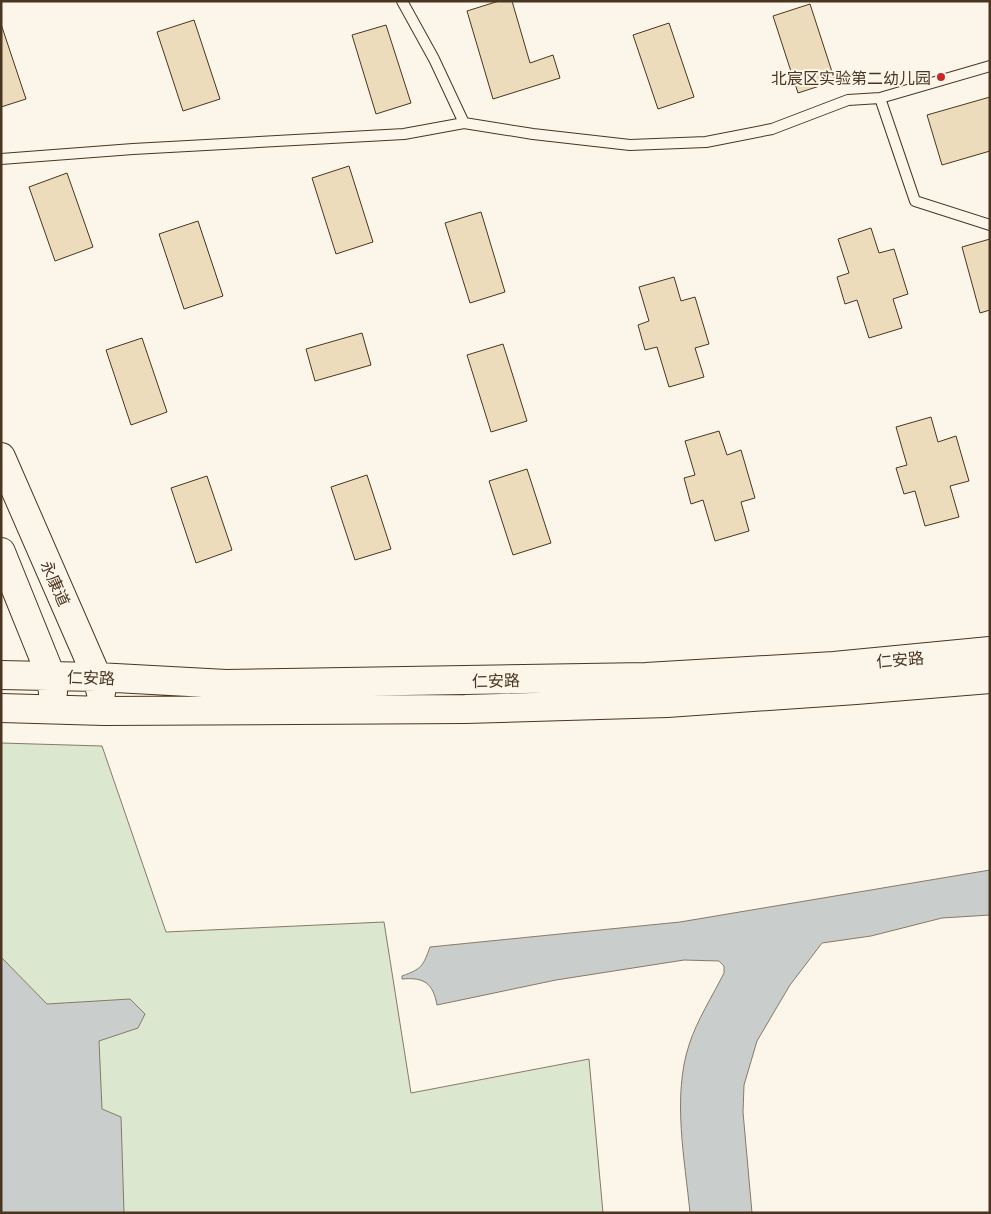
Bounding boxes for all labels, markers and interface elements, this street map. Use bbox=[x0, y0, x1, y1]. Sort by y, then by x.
place label: 北宸区实验第二幼儿园 bbox=[771, 68, 931, 87]
marker: 北宸区实验第二幼儿园 bbox=[935, 71, 947, 83]
street label: 永康道 bbox=[38, 557, 74, 609]
street label: 仁安路 bbox=[875, 647, 925, 671]
street label: 仁安路 bbox=[67, 667, 115, 687]
street label: 仁安路 bbox=[472, 670, 520, 690]

